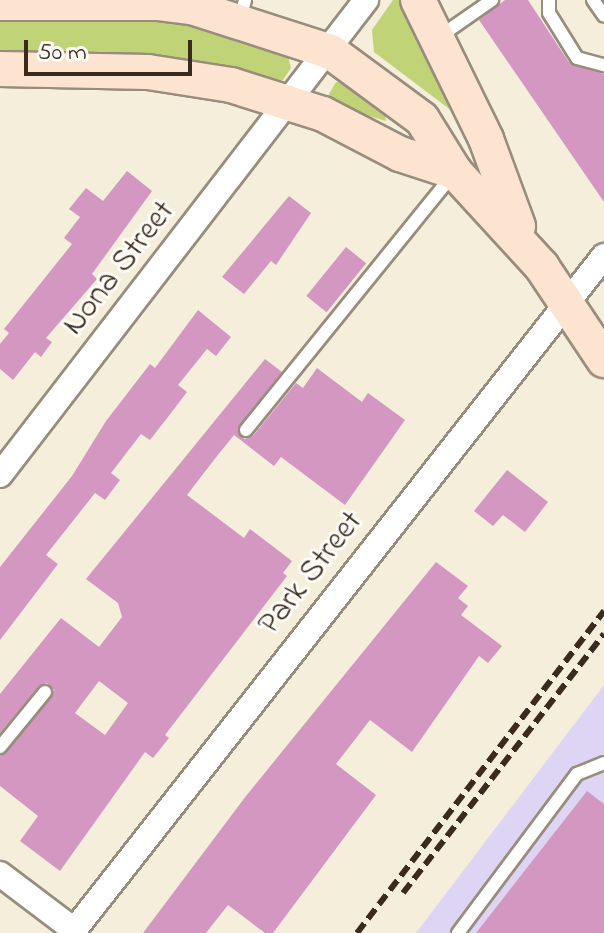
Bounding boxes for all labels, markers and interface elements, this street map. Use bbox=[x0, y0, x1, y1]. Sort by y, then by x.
scale bar bbox=[28, 24, 196, 74]
text: 50 m bbox=[38, 36, 87, 71]
street label: Nona Street bbox=[56, 194, 184, 344]
street label: Park Street bbox=[252, 504, 372, 644]

